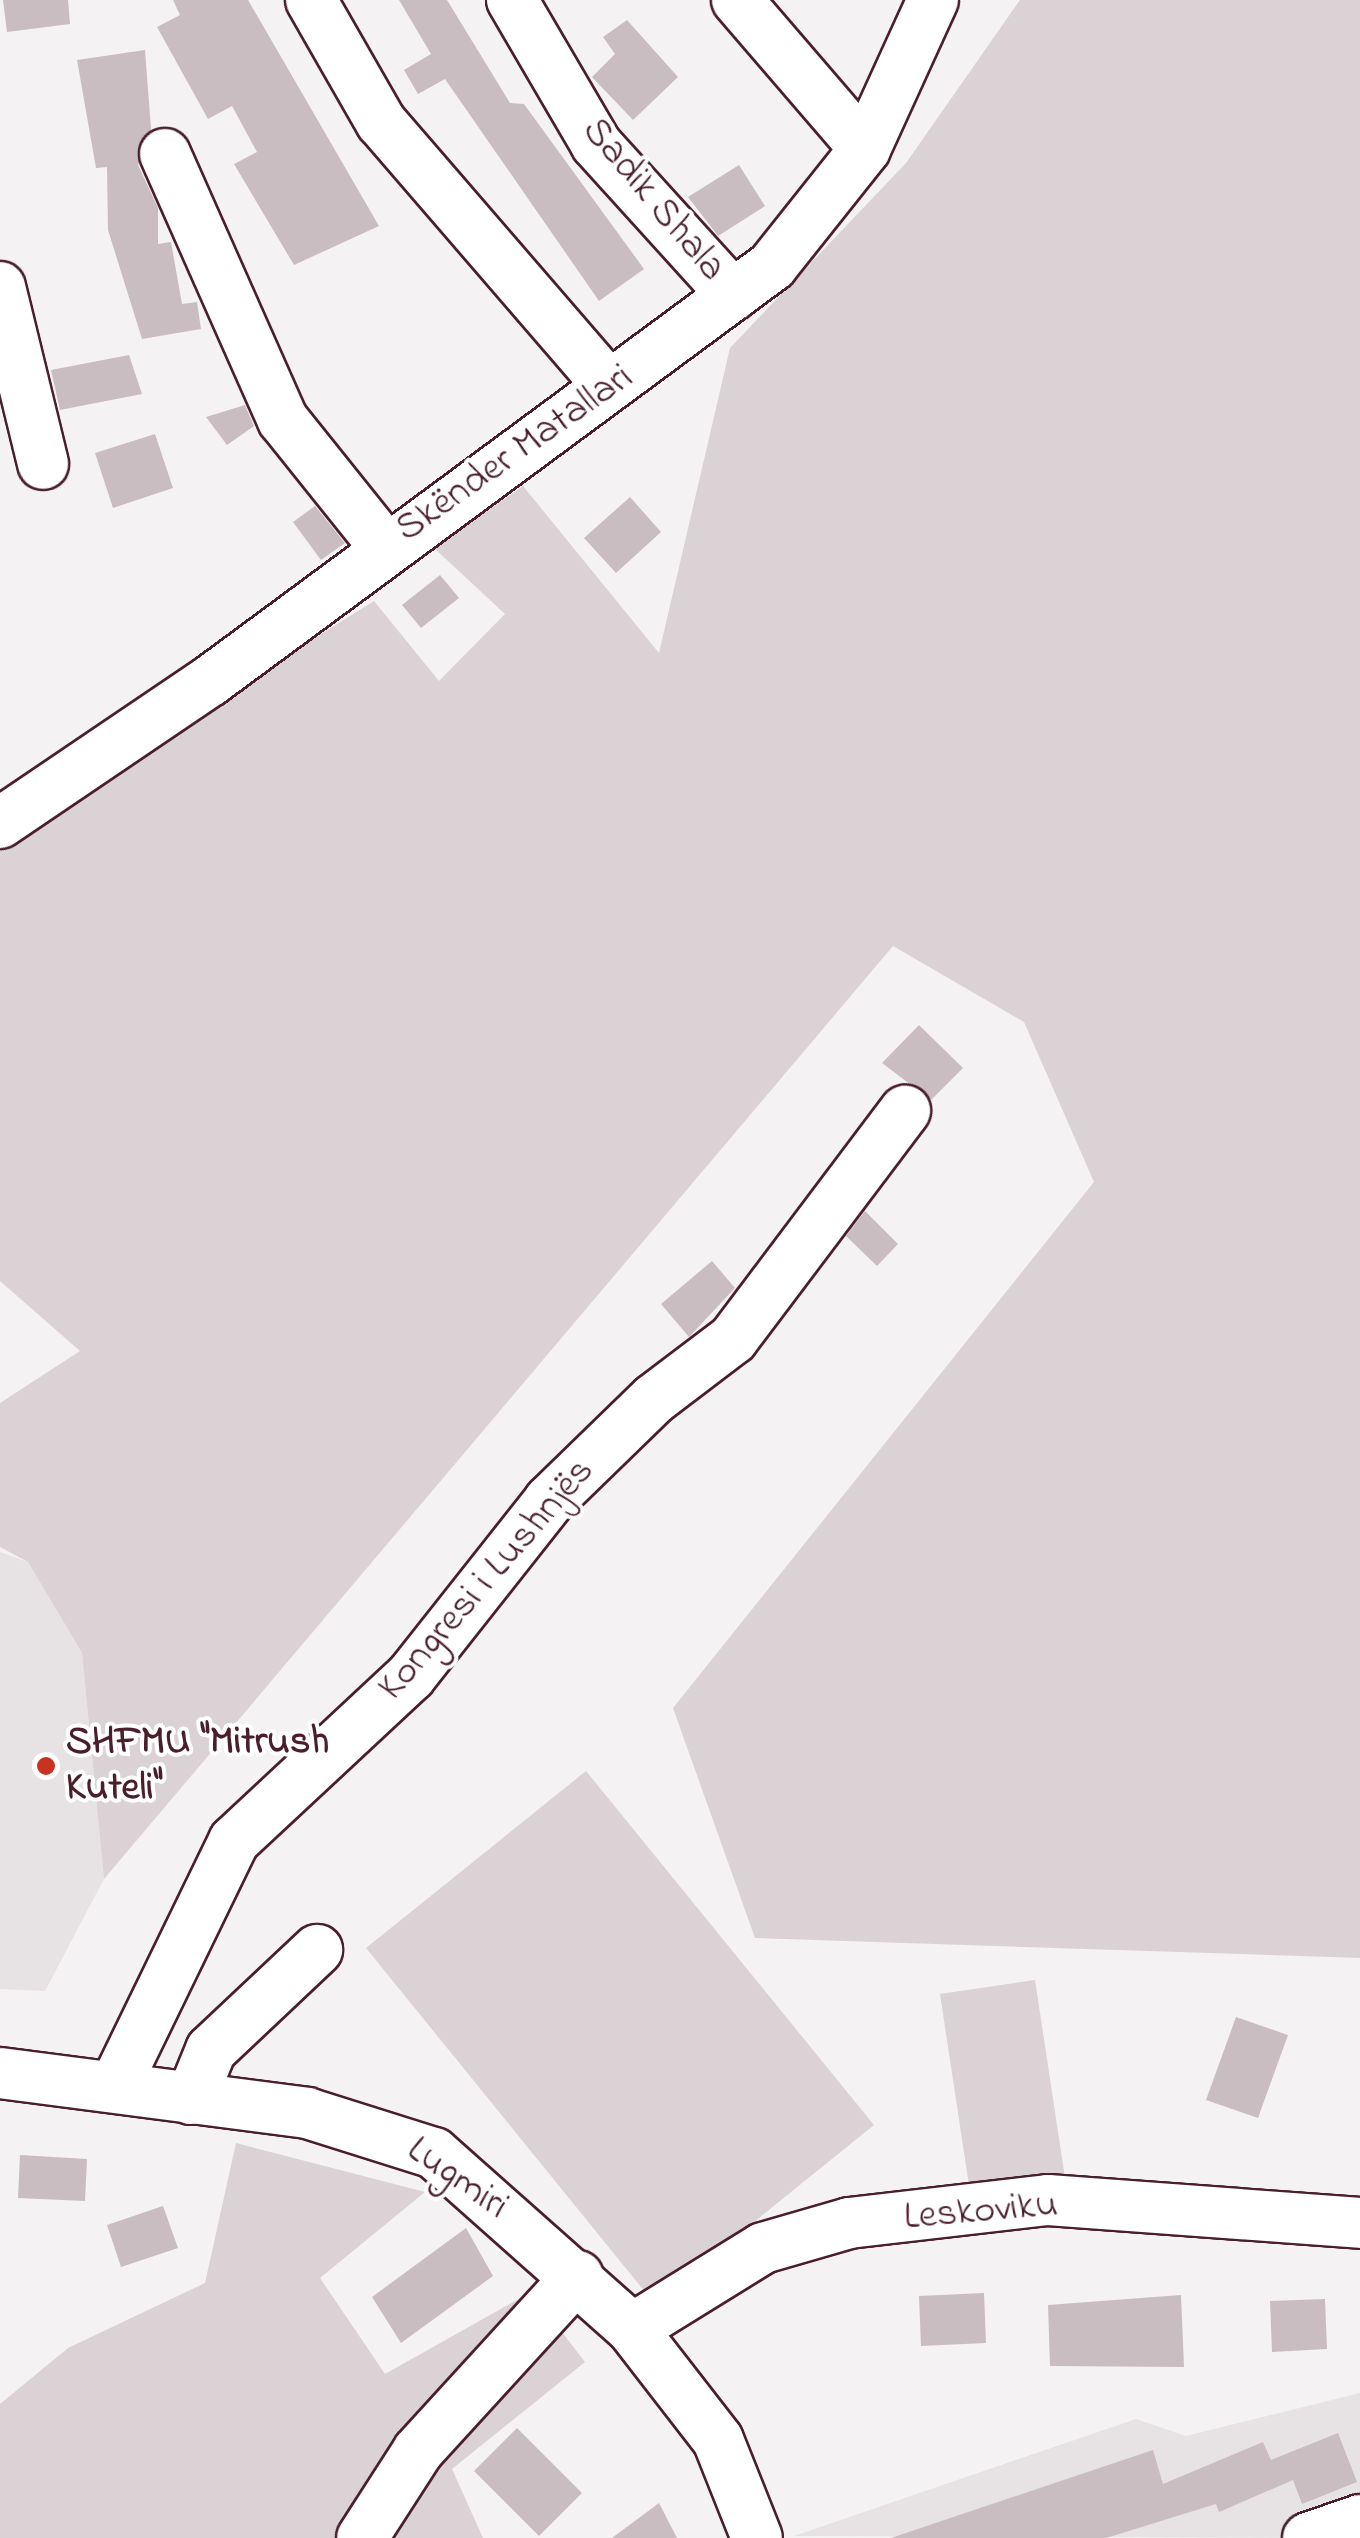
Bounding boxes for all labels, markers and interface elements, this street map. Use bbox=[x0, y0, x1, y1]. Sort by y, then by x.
street label: Sadik Shala bbox=[571, 108, 735, 292]
street label: Skënder Matallari bbox=[387, 354, 643, 554]
street label: Kongresi i Lushnjës bbox=[369, 1449, 605, 1711]
place label: SHFMU "Mitrush Kuteli" bbox=[66, 1719, 329, 1813]
marker: SHFMU "Mitrush Kuteli" bbox=[35, 1755, 57, 1777]
street label: Lugmiri bbox=[397, 2127, 517, 2231]
street label: Leskoviku bbox=[902, 2181, 1060, 2243]

